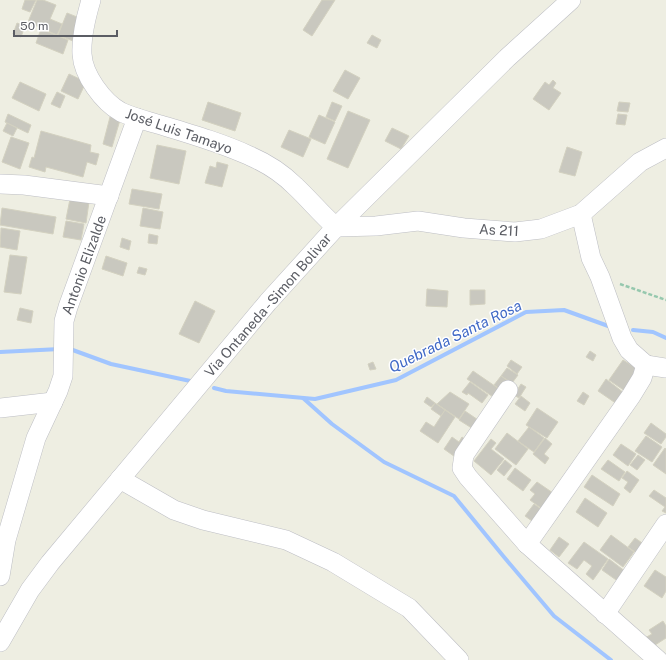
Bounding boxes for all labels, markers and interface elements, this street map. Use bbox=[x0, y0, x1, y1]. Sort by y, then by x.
scale bar bbox=[14, 12, 117, 38]
text: 50 m bbox=[20, 19, 48, 33]
street label: José Luis Tamayo bbox=[123, 105, 235, 157]
street label: Antonio Elizalde bbox=[59, 213, 109, 317]
street label: As 211 bbox=[479, 221, 519, 239]
street label: Via Ontaneda - Simon Bolivar bbox=[201, 230, 335, 380]
water label: Quebrada Santa Rosa bbox=[386, 296, 524, 376]

